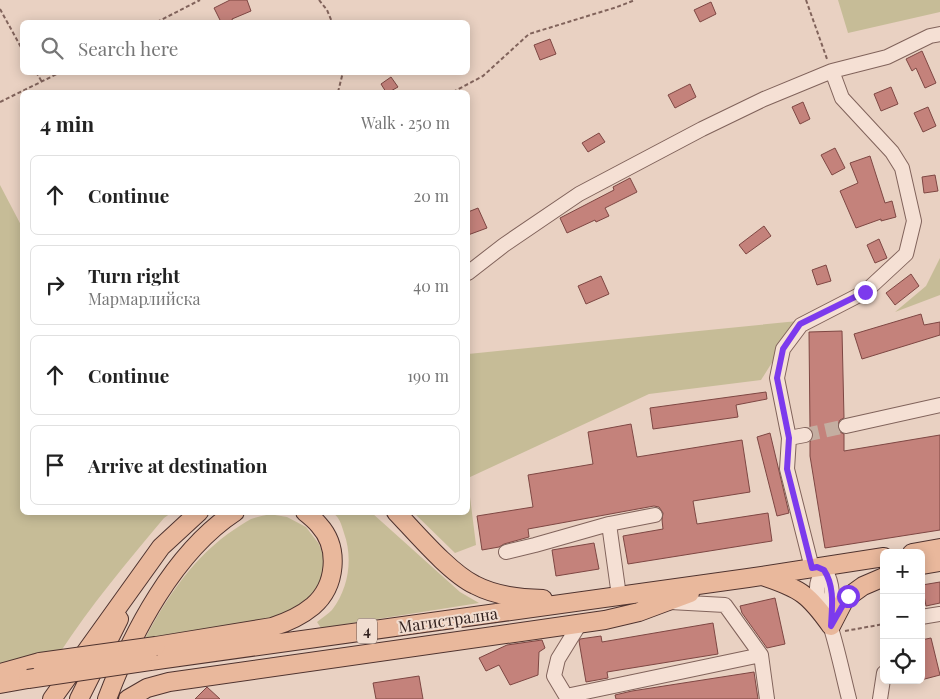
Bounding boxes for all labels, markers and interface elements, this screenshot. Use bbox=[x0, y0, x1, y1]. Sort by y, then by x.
search box bbox=[20, 20, 470, 75]
icon: search bbox=[38, 34, 66, 62]
text: Search here bbox=[78, 35, 178, 61]
text: 4 min bbox=[40, 109, 94, 137]
text: Walk · 250 m bbox=[361, 112, 450, 133]
icon: ahead bbox=[41, 181, 69, 209]
text: Continue bbox=[88, 182, 169, 208]
text: 20 m bbox=[414, 185, 449, 206]
text: Turn right bbox=[88, 262, 180, 288]
icon: right bbox=[41, 271, 69, 299]
text: 40 m bbox=[413, 275, 449, 296]
route end bbox=[854, 281, 877, 304]
text: Мармарлийска bbox=[88, 288, 201, 309]
icon: ahead bbox=[41, 361, 69, 389]
text: Continue bbox=[88, 362, 169, 388]
text: 190 m bbox=[407, 365, 449, 386]
icon: arrive bbox=[41, 451, 69, 479]
text: Arrive at destination bbox=[88, 452, 268, 478]
map controls bbox=[880, 549, 925, 684]
button: + bbox=[880, 549, 925, 594]
route start bbox=[837, 585, 860, 608]
button: − bbox=[880, 594, 925, 639]
street label: Магистрална bbox=[397, 602, 499, 637]
road number: 4 bbox=[357, 618, 377, 644]
button: locate bbox=[880, 639, 925, 684]

